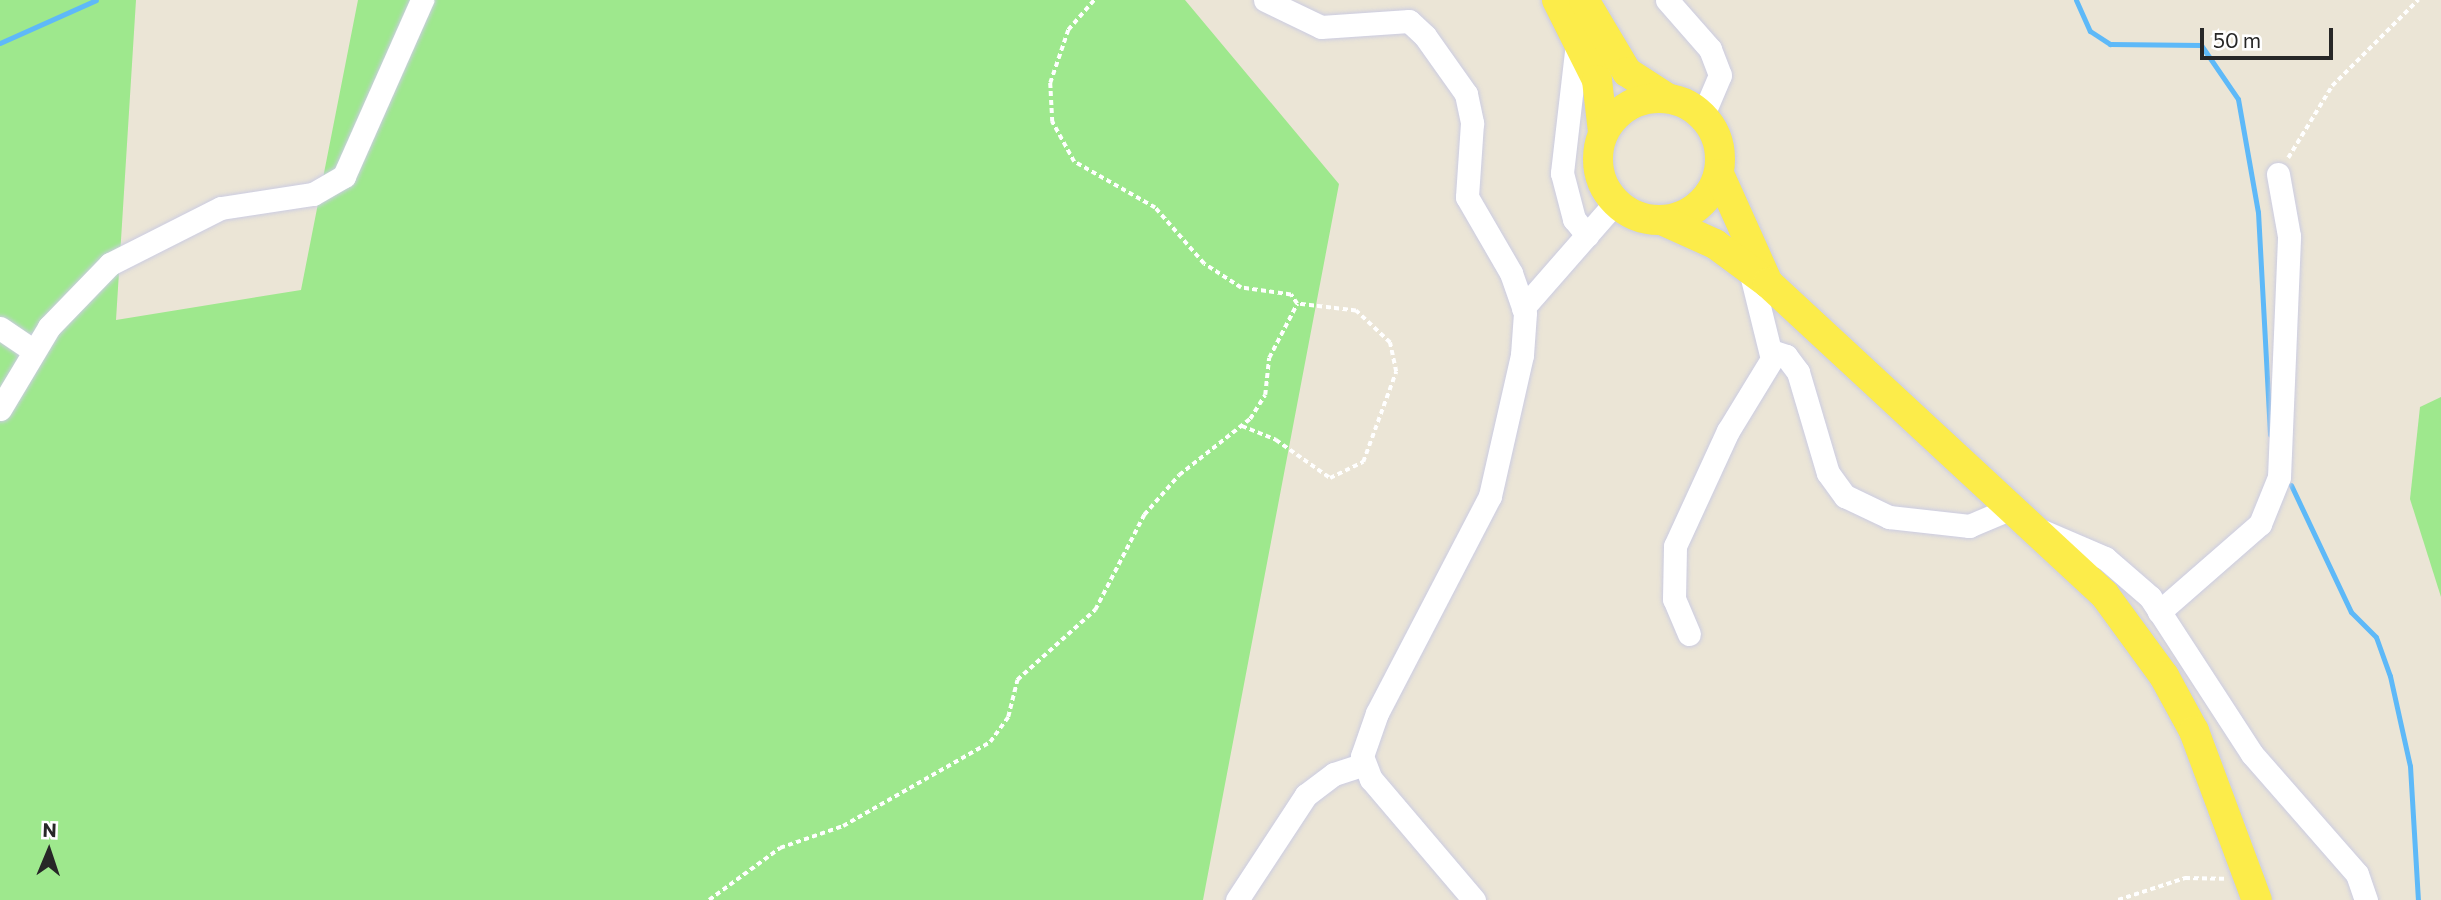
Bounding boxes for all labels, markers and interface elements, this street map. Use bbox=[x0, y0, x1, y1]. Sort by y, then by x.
scale bar bbox=[2203, 14, 2336, 58]
text: 50 m bbox=[2213, 27, 2261, 52]
north arrow bbox=[14, 816, 84, 886]
text: N bbox=[42, 818, 57, 841]

